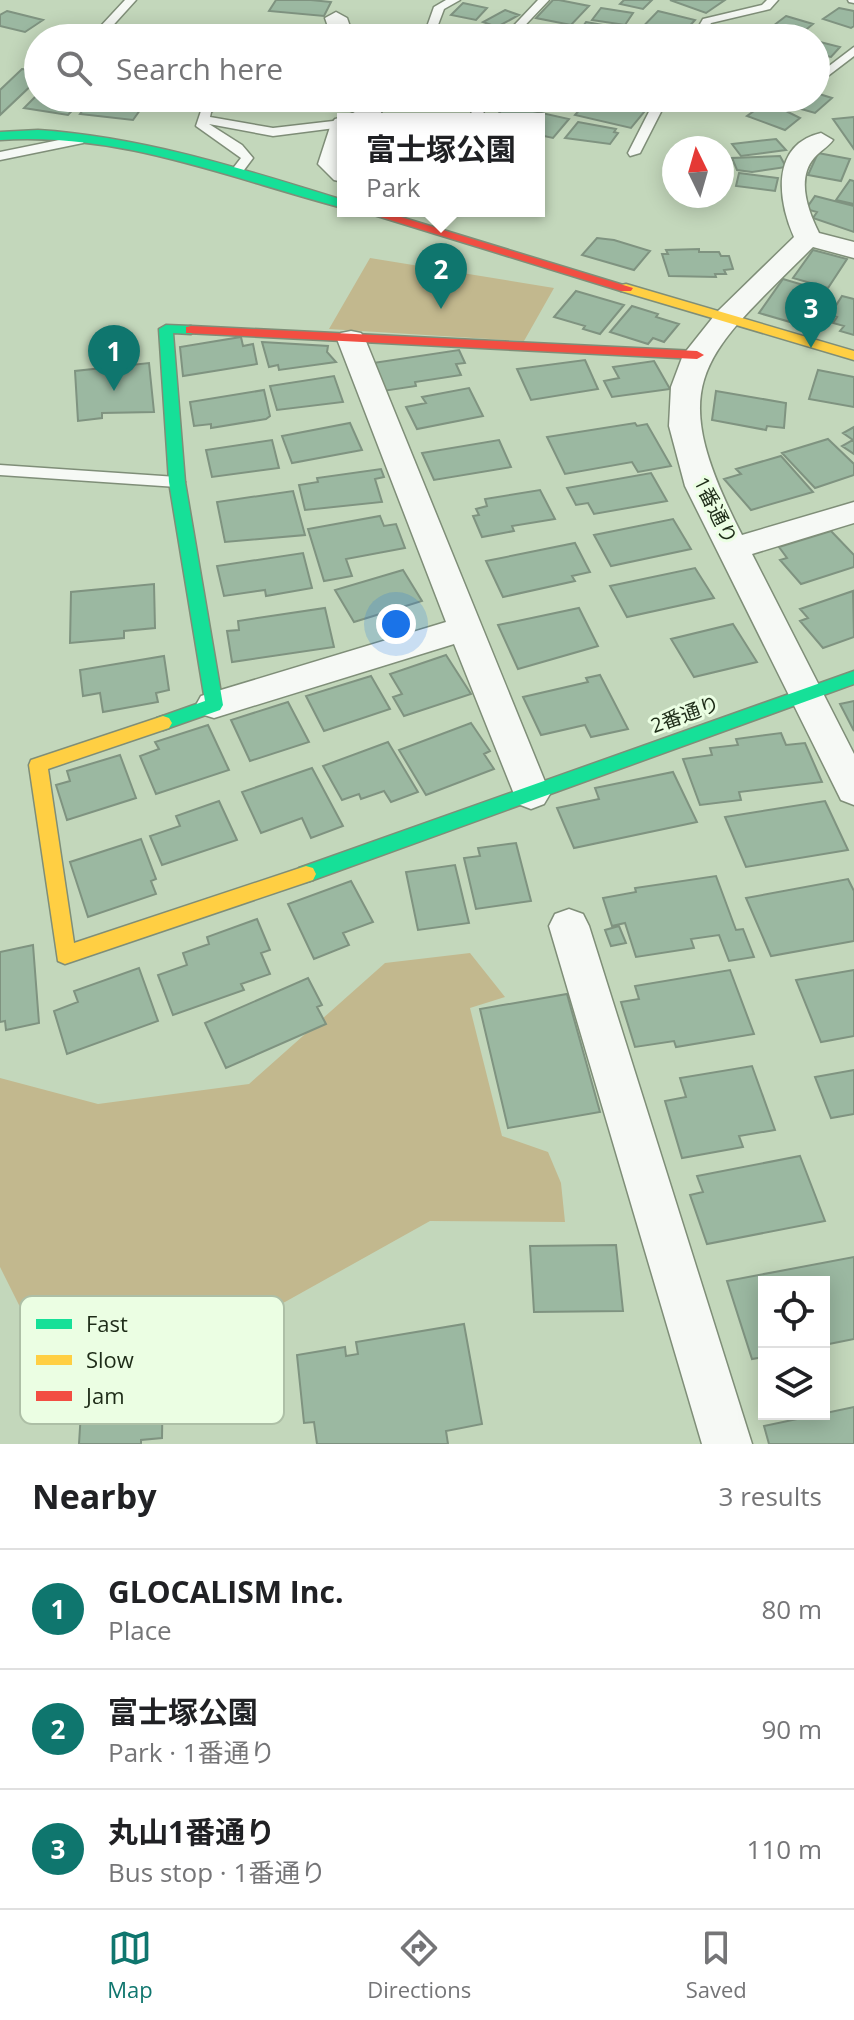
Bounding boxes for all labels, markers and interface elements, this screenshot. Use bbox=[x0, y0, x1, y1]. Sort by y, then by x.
search box bbox=[24, 24, 830, 112]
icon: search bbox=[52, 46, 96, 90]
text: Search here bbox=[116, 48, 283, 89]
popup bbox=[337, 113, 545, 217]
text: 富士塚公園 bbox=[366, 128, 516, 169]
north arrow bbox=[662, 136, 734, 208]
text: Park bbox=[366, 169, 420, 205]
pin: 2 bbox=[415, 243, 467, 309]
pin: 3 bbox=[785, 282, 837, 348]
pin: 1 bbox=[88, 325, 140, 391]
street label: 1番通り bbox=[688, 472, 744, 548]
your location bbox=[376, 604, 416, 644]
street label: 2番通り bbox=[647, 689, 723, 739]
map controls bbox=[758, 1276, 830, 1420]
button: locate bbox=[758, 1276, 830, 1348]
legend bbox=[20, 1296, 284, 1424]
text: Fast bbox=[86, 1308, 128, 1338]
text: Slow bbox=[86, 1344, 134, 1374]
button: layers bbox=[758, 1348, 830, 1420]
text: Jam bbox=[84, 1380, 125, 1410]
text: Nearby bbox=[32, 1473, 157, 1519]
text: 3 results bbox=[719, 1478, 822, 1514]
text: GLOCALISM Inc. bbox=[108, 1571, 343, 1612]
text: 1 bbox=[51, 1591, 65, 1627]
text: 80 m bbox=[761, 1591, 822, 1627]
text: Place bbox=[108, 1612, 172, 1648]
text: 富士塚公園 bbox=[108, 1691, 258, 1732]
text: 2 bbox=[51, 1711, 65, 1747]
text: 90 m bbox=[761, 1711, 822, 1747]
text: Park · 1番通り bbox=[108, 1734, 276, 1770]
text: 丸山1番通り bbox=[108, 1811, 275, 1852]
text: 3 bbox=[51, 1831, 65, 1867]
text: 110 m bbox=[747, 1831, 822, 1867]
text: Bus stop · 1番通り bbox=[108, 1854, 326, 1890]
tab: Map bbox=[107, 1926, 153, 2004]
tab: Directions bbox=[367, 1926, 471, 2004]
tab: Saved bbox=[686, 1926, 747, 2004]

